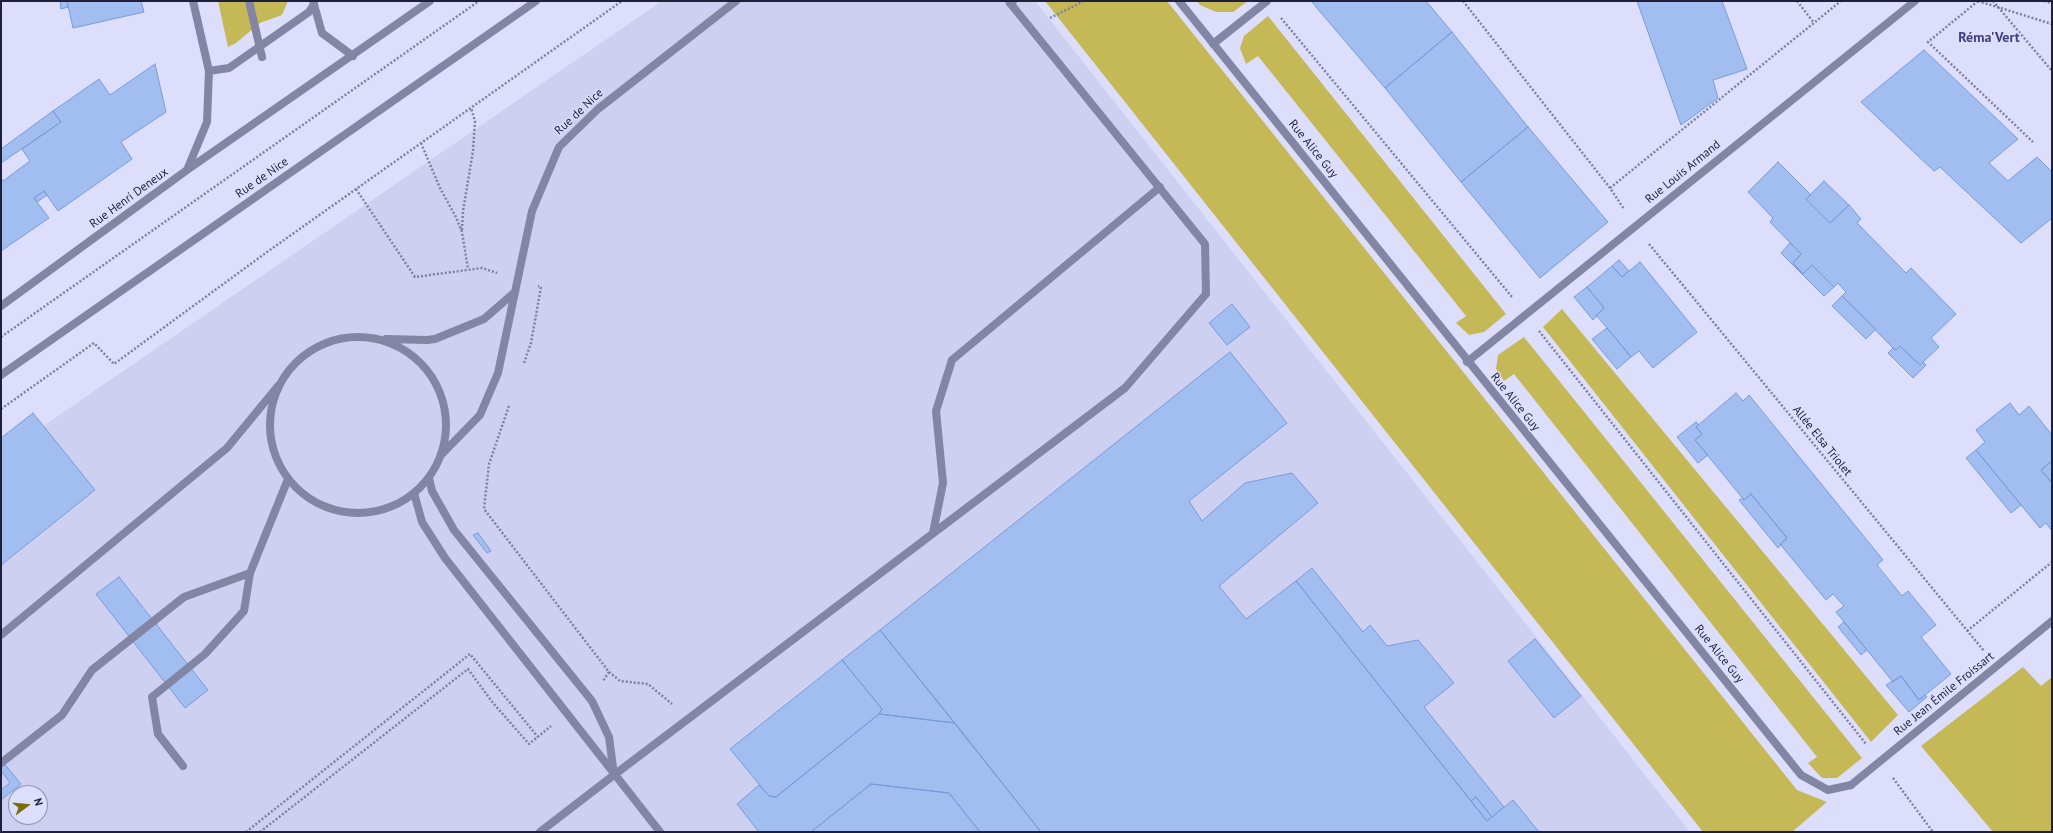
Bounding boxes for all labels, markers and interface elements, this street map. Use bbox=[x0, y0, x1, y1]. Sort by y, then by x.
district label: Réma'Vert bbox=[1958, 30, 2020, 46]
street label: Rue de Nice bbox=[552, 86, 606, 138]
street label: Rue Alice Guy bbox=[1285, 117, 1341, 181]
street label: Rue Louis Armand bbox=[1643, 137, 1723, 207]
street label: Rue de Nice bbox=[233, 155, 291, 201]
street label: Rue Henri Deneux bbox=[87, 165, 171, 231]
street label: Rue Alice Guy bbox=[1487, 370, 1543, 434]
street label: Allée Elsa Triolet bbox=[1789, 403, 1855, 479]
street label: Rue Alice Guy bbox=[1691, 622, 1747, 686]
street label: Rue Jean Émile Froissart bbox=[1891, 649, 1997, 739]
north arrow bbox=[8, 785, 48, 825]
text: N bbox=[31, 797, 46, 807]

